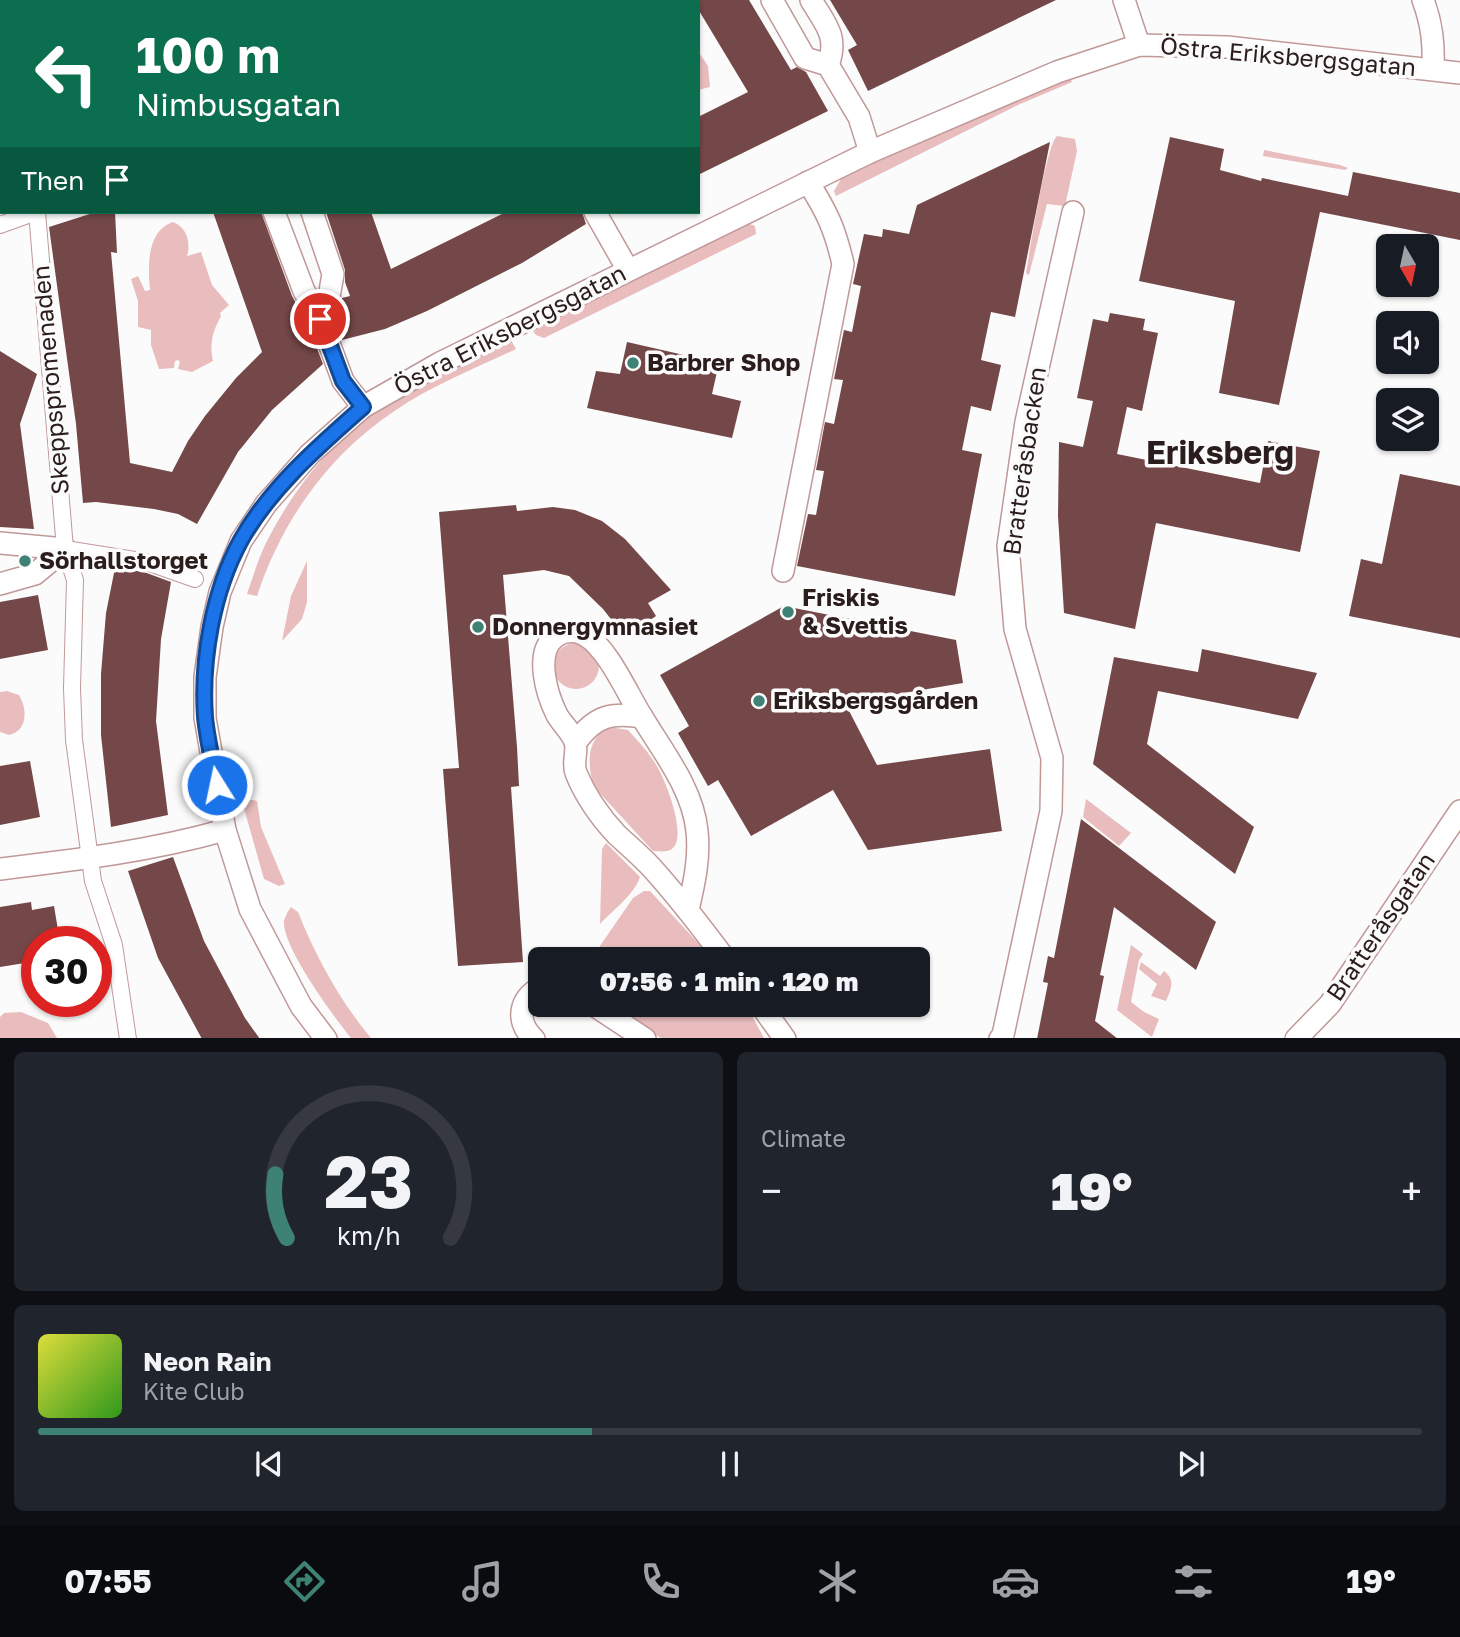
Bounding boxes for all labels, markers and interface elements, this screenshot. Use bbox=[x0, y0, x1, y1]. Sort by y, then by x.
text: 100 m bbox=[136, 25, 280, 84]
icon: left bbox=[21, 28, 112, 119]
street label: Östra Eriksbergsgatan bbox=[1159, 30, 1417, 81]
text: Nimbusgatan bbox=[136, 85, 341, 123]
icon: arrive bbox=[98, 161, 136, 199]
text: Then bbox=[21, 165, 84, 196]
north arrow bbox=[1376, 234, 1438, 298]
map controls bbox=[1376, 234, 1439, 451]
street label: Östra Eriksbergsgatan bbox=[388, 257, 630, 400]
street label: Skeppspromenaden bbox=[25, 264, 74, 496]
pin bbox=[290, 289, 350, 349]
icon: arrive bbox=[301, 300, 339, 338]
button: sound bbox=[1376, 311, 1439, 374]
place label: Barbrer Shop bbox=[647, 347, 800, 376]
marker: Barbrer Shop bbox=[625, 355, 641, 371]
street label: Bratteråsbacken bbox=[996, 365, 1051, 557]
button: layers bbox=[1376, 388, 1439, 451]
district label: Eriksberg bbox=[1146, 433, 1294, 471]
place label: Sörhallstorget bbox=[39, 545, 208, 574]
marker: Sörhallstorget bbox=[17, 553, 33, 569]
place label: Friskis & Svettis bbox=[802, 582, 908, 639]
marker: Friskis & Svettis bbox=[780, 604, 796, 620]
place label: Donnergymnasiet bbox=[492, 611, 698, 640]
marker: Donnergymnasiet bbox=[470, 619, 486, 635]
place label: Eriksbergsgården bbox=[773, 685, 978, 714]
marker: Eriksbergsgården bbox=[751, 693, 767, 709]
position arrow bbox=[180, 748, 254, 822]
street label: Bratteråsgatan bbox=[1319, 846, 1440, 1006]
speed limit sign: 30 bbox=[21, 926, 112, 1017]
text: 07:56 · 1 min · 120 m bbox=[600, 966, 858, 997]
text: Climate bbox=[761, 1124, 846, 1152]
text: 23 bbox=[324, 1137, 413, 1224]
text: 19° bbox=[1051, 1159, 1132, 1221]
text: − bbox=[761, 1168, 782, 1213]
text: + bbox=[1401, 1168, 1422, 1213]
text: km/h bbox=[337, 1219, 400, 1250]
text: Neon Rain bbox=[143, 1346, 272, 1377]
text: Kite Club bbox=[143, 1377, 244, 1405]
icon: previous bbox=[250, 1445, 288, 1483]
icon: pause bbox=[711, 1445, 749, 1483]
icon: next bbox=[1172, 1445, 1210, 1483]
icon: directions bbox=[280, 1557, 329, 1606]
icon: music bbox=[458, 1557, 507, 1606]
icon: phone bbox=[636, 1557, 685, 1606]
icon: climate bbox=[813, 1557, 862, 1606]
icon: car bbox=[991, 1557, 1040, 1606]
icon: filters bbox=[1169, 1557, 1218, 1606]
text: 07:55 bbox=[64, 1562, 152, 1600]
text: 19° bbox=[1346, 1562, 1396, 1600]

